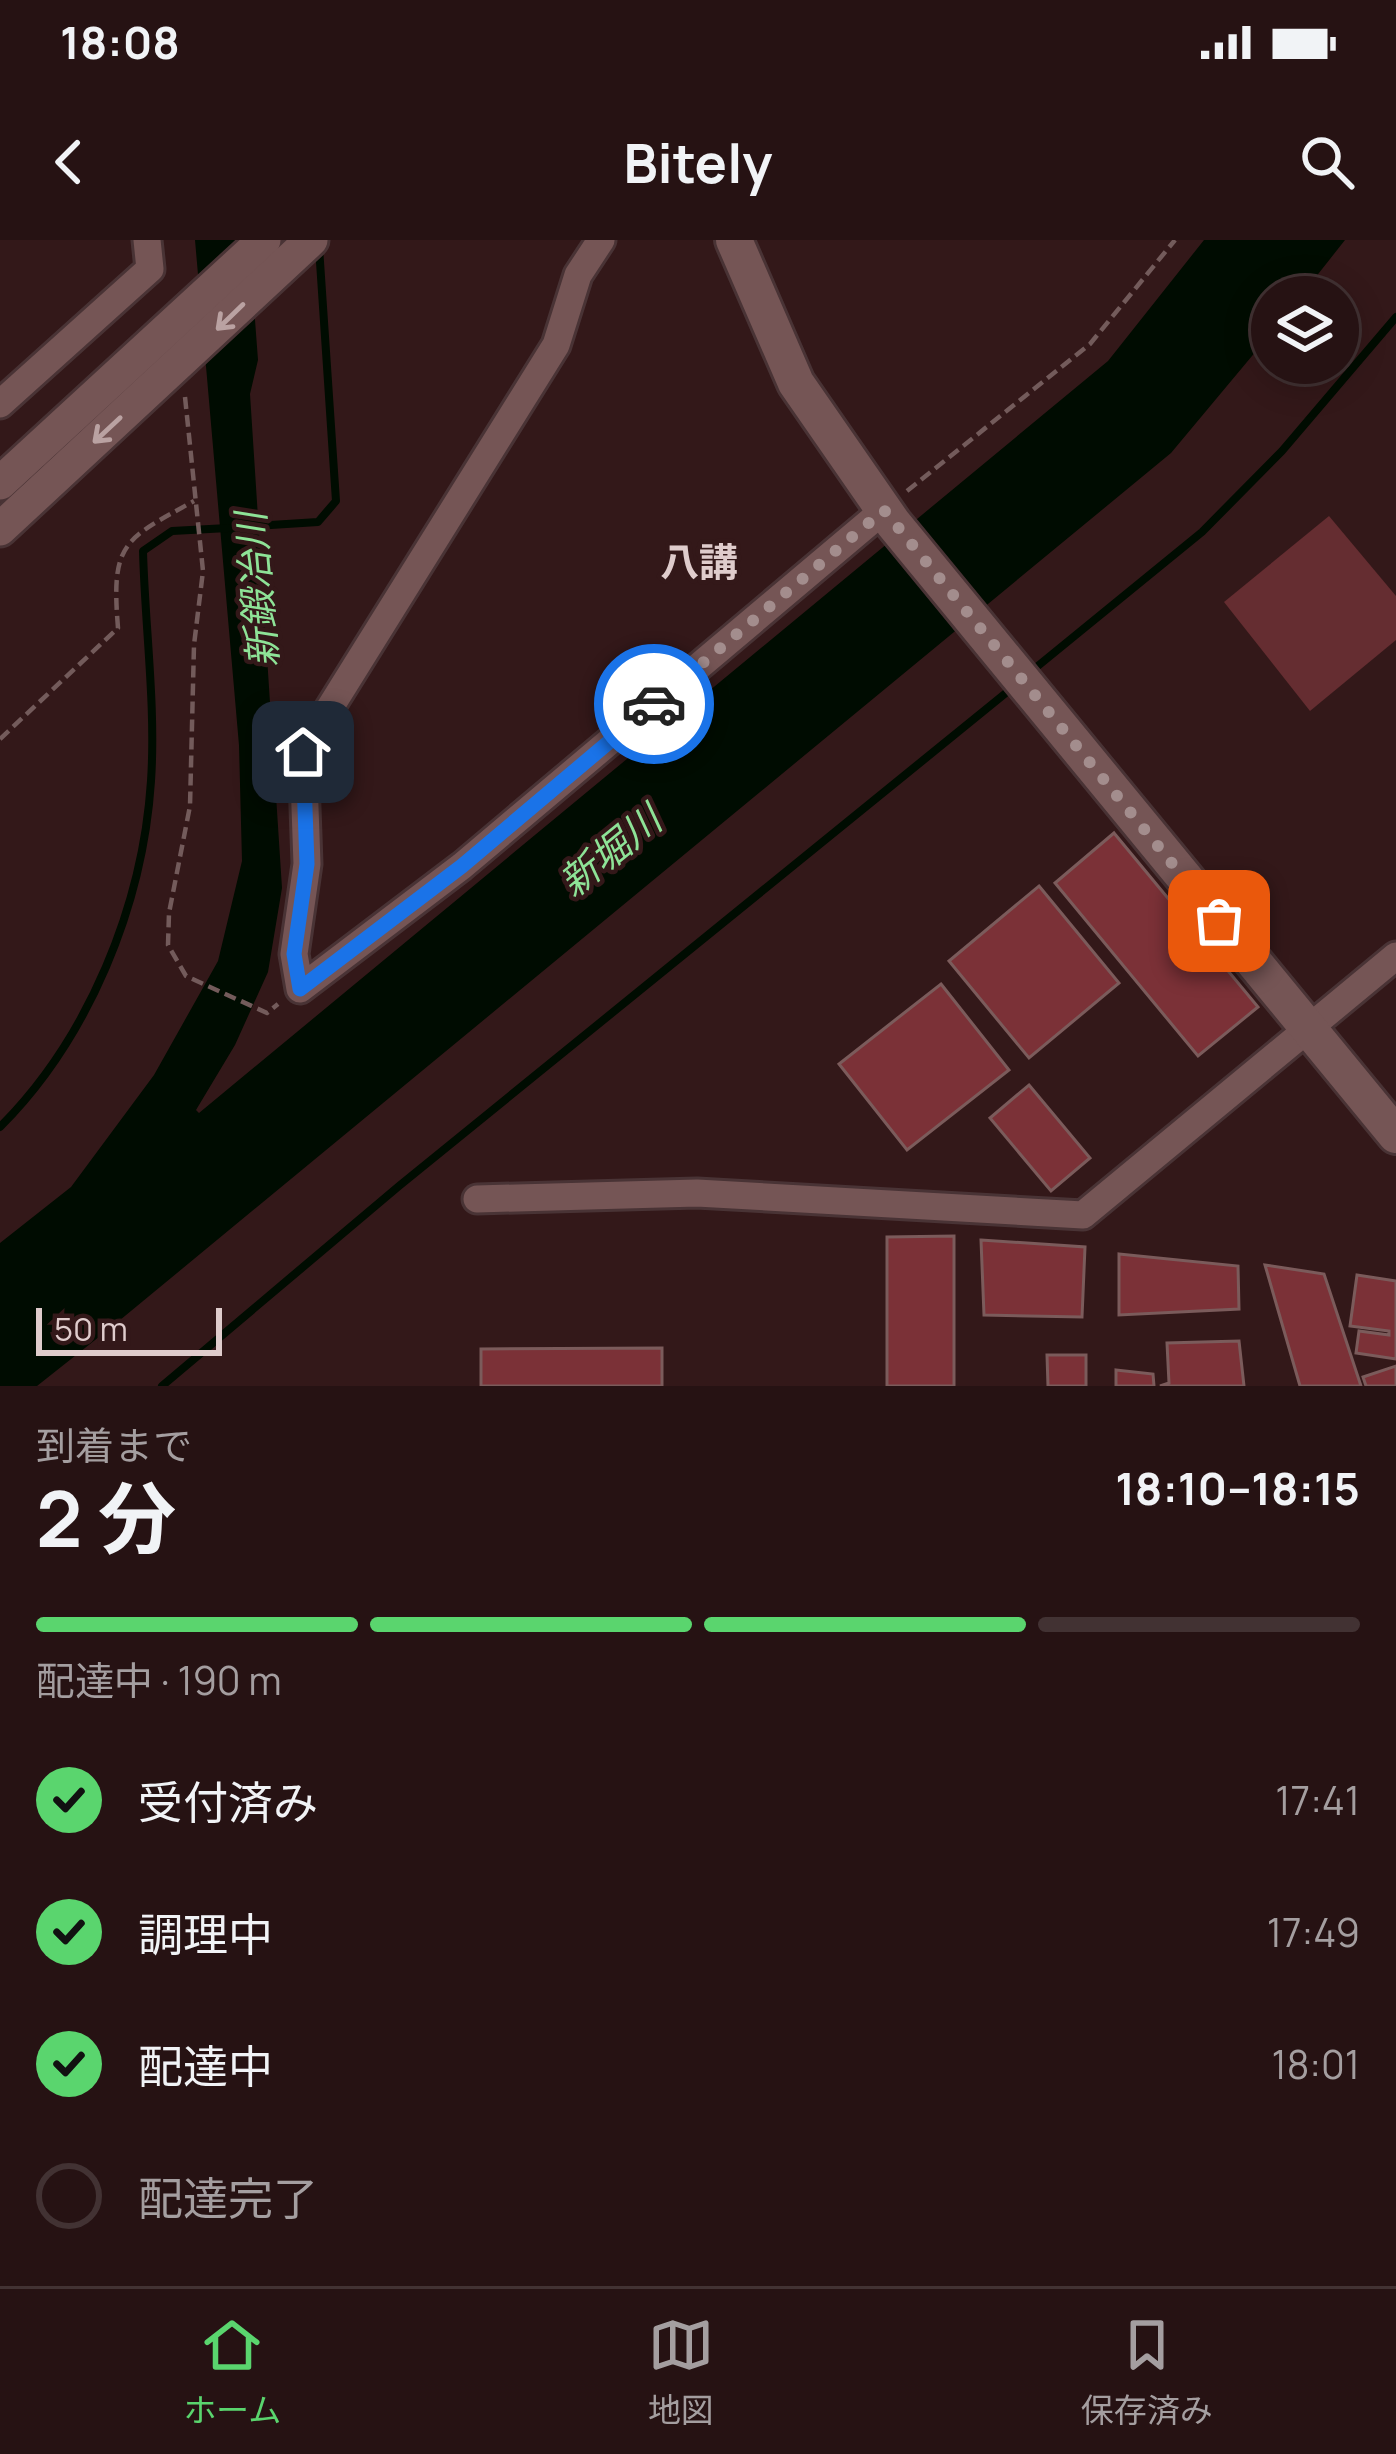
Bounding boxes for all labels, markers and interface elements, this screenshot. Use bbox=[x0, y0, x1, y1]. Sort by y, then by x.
text: 18:08 bbox=[60, 11, 180, 73]
text: Bitely bbox=[624, 125, 773, 199]
icon: back bbox=[36, 129, 102, 195]
icon: search bbox=[1294, 129, 1360, 195]
map controls bbox=[1251, 276, 1359, 384]
button: layers bbox=[1251, 276, 1359, 384]
one-way arrow bbox=[216, 303, 245, 331]
one-way arrow bbox=[93, 416, 123, 443]
water label: 新鍛冶川 bbox=[222, 506, 290, 670]
district label: 八講 bbox=[660, 534, 738, 588]
courier bbox=[594, 644, 714, 764]
icon: car bbox=[621, 671, 687, 737]
pin bbox=[252, 701, 354, 803]
icon: home bbox=[270, 719, 336, 785]
water label: 新堀川 bbox=[547, 790, 675, 908]
pin bbox=[1168, 870, 1270, 972]
icon: bag bbox=[1186, 888, 1252, 954]
scale bar bbox=[36, 1302, 222, 1355]
text: 50 m bbox=[54, 1306, 128, 1351]
text: 到着まで bbox=[36, 1418, 192, 1472]
text: 18:10–18:15 bbox=[1115, 1457, 1360, 1519]
text: 2 分 bbox=[36, 1464, 176, 1570]
text: 配達中 · 190 m bbox=[36, 1653, 282, 1707]
icon: check bbox=[36, 1767, 102, 1833]
text: 受付済み bbox=[138, 1771, 318, 1833]
text: 17:41 bbox=[1275, 1773, 1360, 1827]
icon: check bbox=[36, 1899, 102, 1965]
text: 調理中 bbox=[138, 1903, 273, 1965]
text: 17:49 bbox=[1267, 1905, 1360, 1959]
icon: check bbox=[36, 2031, 102, 2097]
text: 配達中 bbox=[138, 2035, 273, 2097]
text: 18:01 bbox=[1271, 2037, 1360, 2091]
text: 配達完了 bbox=[138, 2167, 318, 2229]
tab: ホーム bbox=[183, 2312, 281, 2432]
tab: 地図 bbox=[648, 2312, 714, 2432]
tab: 保存済み bbox=[1081, 2312, 1213, 2432]

